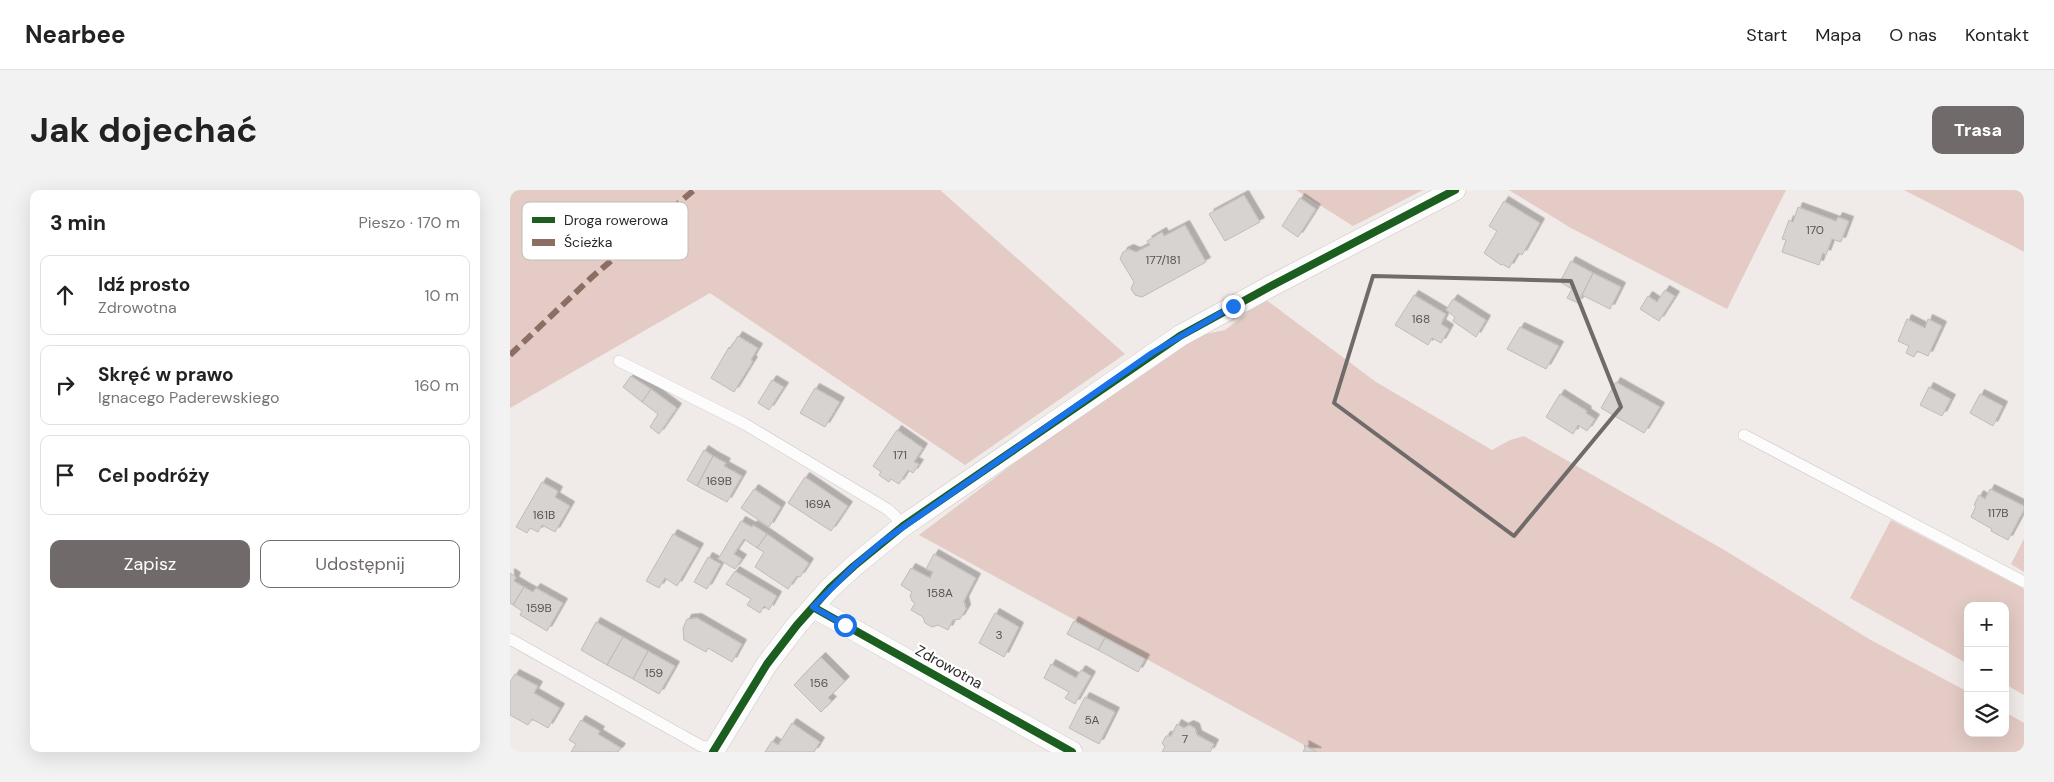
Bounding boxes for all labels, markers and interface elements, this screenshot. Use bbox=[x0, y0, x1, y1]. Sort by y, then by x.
text: Nearbee bbox=[25, 19, 125, 50]
text: Start bbox=[1746, 23, 1787, 47]
text: Mapa bbox=[1815, 23, 1861, 47]
text: O nas bbox=[1889, 23, 1937, 47]
text: Kontakt bbox=[1965, 23, 2029, 47]
button: Trasa bbox=[1932, 106, 2024, 154]
text: Jak dojechać bbox=[30, 107, 257, 153]
legend bbox=[522, 202, 688, 260]
text: 3 min bbox=[50, 209, 106, 237]
text: Droga rowerowa bbox=[564, 211, 668, 229]
text: Pieszo · 170 m bbox=[358, 212, 460, 233]
house number: 170 bbox=[1806, 222, 1824, 238]
text: Ścieżka bbox=[564, 233, 612, 251]
house number: 177/181 bbox=[1146, 252, 1180, 268]
text: Idź prosto bbox=[98, 272, 190, 297]
icon: ahead bbox=[51, 281, 79, 309]
text: 10 m bbox=[425, 285, 459, 306]
route end bbox=[1222, 295, 1245, 318]
text: Zdrowotna bbox=[98, 297, 177, 318]
house number: 168 bbox=[1412, 311, 1430, 327]
text: Skręć w prawo bbox=[98, 362, 234, 387]
icon: right bbox=[51, 371, 79, 399]
text: 160 m bbox=[415, 375, 459, 396]
text: Ignacego Paderewskiego bbox=[98, 387, 280, 408]
house number: 171 bbox=[893, 447, 907, 463]
icon: arrive bbox=[51, 461, 79, 489]
text: Cel podróży bbox=[98, 463, 209, 488]
house number: 169B bbox=[706, 473, 732, 489]
house number: 169A bbox=[805, 496, 831, 512]
house number: 117B bbox=[1987, 505, 2009, 521]
house number: 161B bbox=[533, 507, 555, 523]
button: Zapisz bbox=[50, 540, 250, 588]
button: Udostępnij bbox=[260, 540, 460, 588]
house number: 158A bbox=[927, 585, 953, 601]
house number: 159B bbox=[526, 600, 552, 616]
map controls bbox=[1964, 602, 2009, 737]
button: + bbox=[1964, 602, 2009, 647]
route start bbox=[834, 614, 857, 637]
house number: 3 bbox=[995, 627, 1003, 643]
street label: Zdrowotna bbox=[912, 640, 986, 694]
button: − bbox=[1964, 647, 2009, 692]
house number: 159 bbox=[645, 665, 663, 681]
house number: 156 bbox=[810, 675, 828, 691]
button: layers bbox=[1964, 692, 2009, 737]
house number: 5A bbox=[1085, 712, 1099, 728]
house number: 7 bbox=[1182, 731, 1188, 747]

